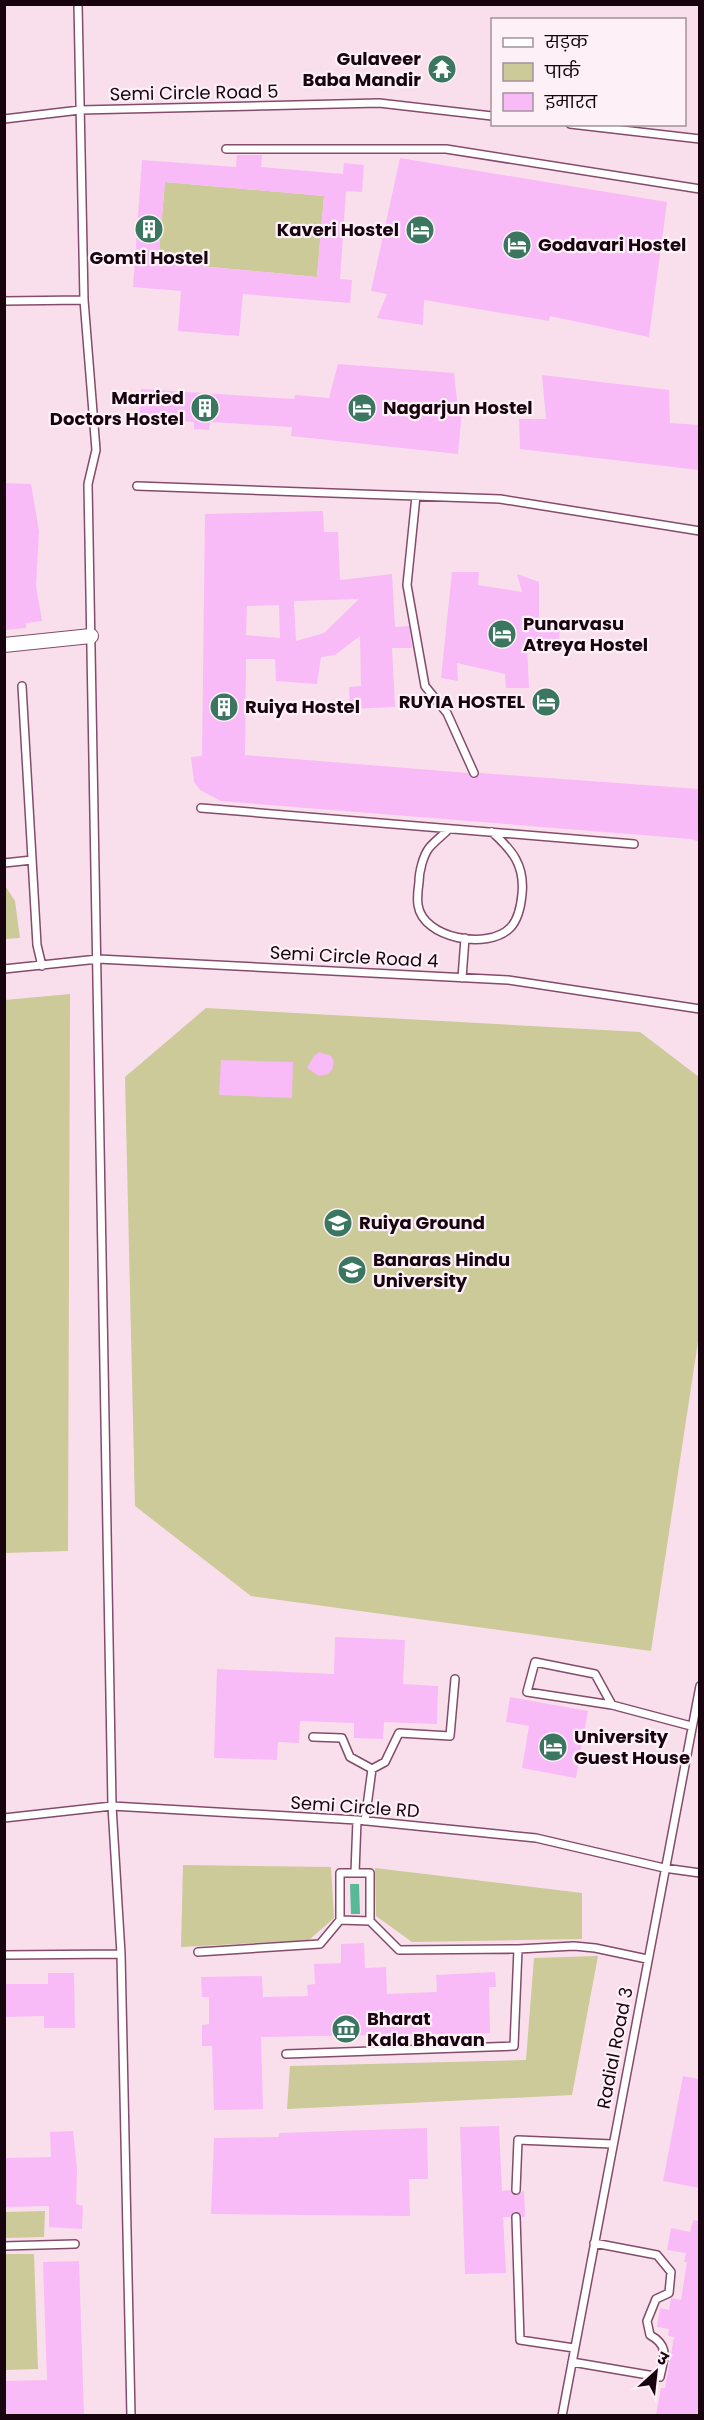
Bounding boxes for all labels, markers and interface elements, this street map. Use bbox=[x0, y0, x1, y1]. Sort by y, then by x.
legend bbox=[491, 18, 686, 126]
text: सड़क bbox=[544, 29, 589, 54]
place label: Gulaveer Baba Mandir bbox=[303, 46, 421, 92]
temple icon: Gulaveer Baba Mandir bbox=[426, 53, 458, 85]
text: पार्क bbox=[544, 59, 581, 84]
street label: Semi Circle Road 5 bbox=[109, 79, 279, 106]
text: इमारत bbox=[544, 89, 598, 114]
building icon: Gomti Hostel bbox=[133, 213, 165, 245]
hotel icon: Kaveri Hostel bbox=[404, 214, 436, 246]
place label: Kaveri Hostel bbox=[277, 217, 399, 242]
hotel icon: Godavari Hostel bbox=[501, 229, 533, 261]
place label: Godavari Hostel bbox=[538, 232, 686, 257]
place label: Gomti Hostel bbox=[89, 245, 209, 270]
place label: Married Doctors Hostel bbox=[50, 385, 184, 431]
building icon: Married Doctors Hostel bbox=[189, 392, 221, 424]
hotel icon: Nagarjun Hostel bbox=[346, 392, 378, 424]
place label: Nagarjun Hostel bbox=[383, 395, 533, 420]
place label: Punarvasu Atreya Hostel bbox=[523, 611, 648, 657]
hotel icon: Punarvasu Atreya Hostel bbox=[486, 618, 518, 650]
hotel icon: RUYIA HOSTEL bbox=[530, 686, 562, 718]
place label: RUYIA HOSTEL bbox=[399, 689, 525, 714]
building icon: Ruiya Hostel bbox=[208, 691, 240, 723]
place label: Ruiya Hostel bbox=[245, 694, 360, 719]
street label: Semi Circle Road 4 bbox=[269, 940, 439, 973]
school or university icon: Ruiya Ground bbox=[322, 1207, 354, 1239]
place label: Ruiya Ground bbox=[359, 1210, 485, 1235]
place label: Banaras Hindu University bbox=[373, 1247, 510, 1293]
school or university icon: Banaras Hindu University bbox=[336, 1254, 368, 1286]
place label: University Guest House bbox=[574, 1724, 690, 1770]
hotel icon: University Guest House bbox=[537, 1731, 569, 1763]
street label: Semi Circle RD bbox=[290, 1790, 421, 1823]
street label: Radial Road 3 bbox=[590, 1985, 639, 2111]
place label: Bharat Kala Bhavan bbox=[367, 2006, 485, 2052]
museum icon: Bharat Kala Bhavan bbox=[330, 2013, 362, 2045]
north arrow bbox=[626, 2342, 686, 2402]
text: उ bbox=[652, 2346, 673, 2372]

